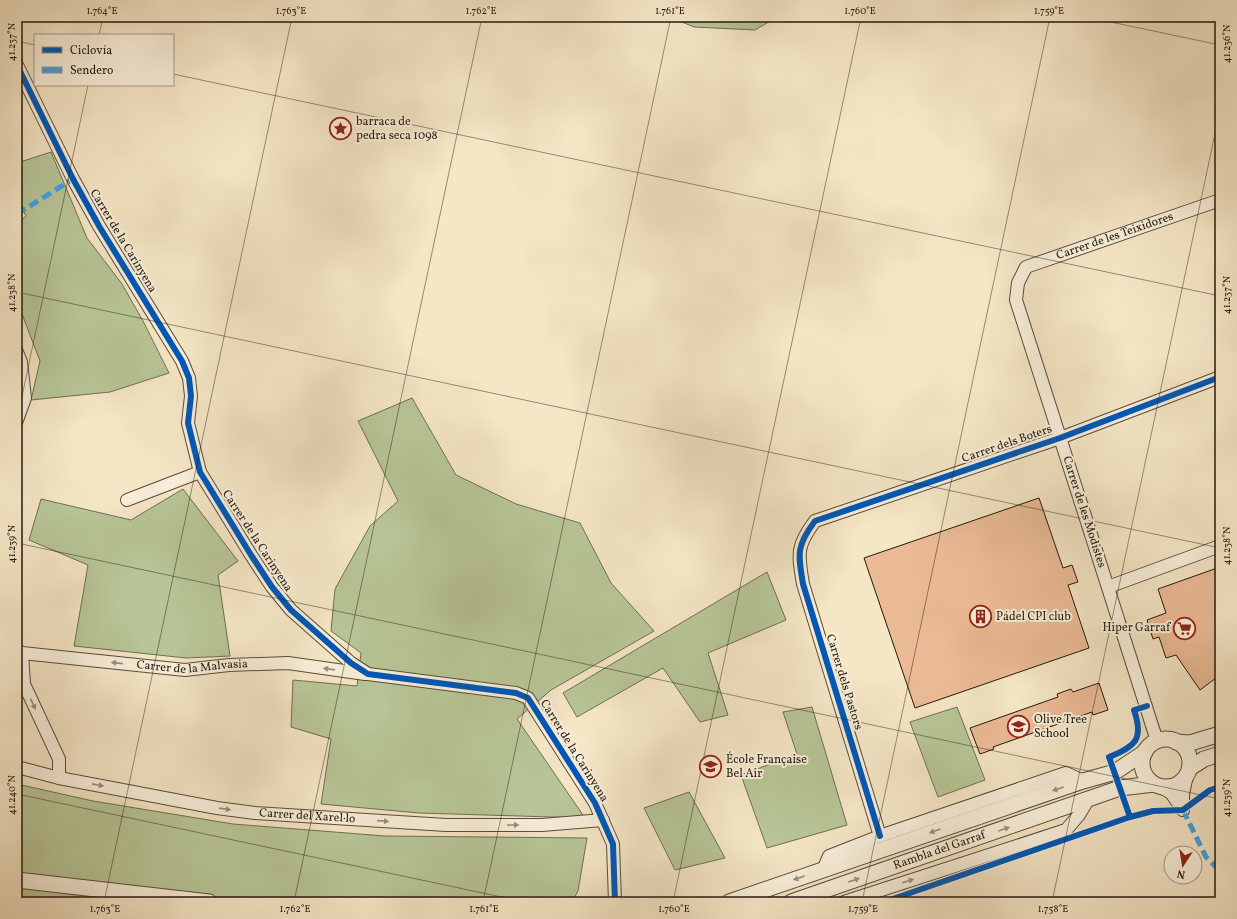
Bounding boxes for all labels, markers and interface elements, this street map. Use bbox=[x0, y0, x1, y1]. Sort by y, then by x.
text: 1.764°E bbox=[86, 4, 118, 18]
text: 1.763°E bbox=[276, 4, 306, 18]
text: 1.762°E bbox=[466, 4, 496, 18]
text: 1.761°E bbox=[655, 4, 685, 18]
text: 1.760°E bbox=[844, 4, 876, 18]
text: 1.759°E bbox=[1034, 4, 1064, 18]
text: 41.237°N bbox=[5, 22, 19, 61]
text: 41.236°N bbox=[1220, 24, 1234, 63]
legend bbox=[34, 34, 174, 86]
text: Ciclovía bbox=[70, 43, 112, 59]
text: Sendero bbox=[70, 63, 113, 79]
place label: barraca de pedra seca 1098 bbox=[356, 114, 438, 144]
place icon: barraca de pedra seca 1098 bbox=[328, 116, 354, 142]
street label: Carrer de la Carinyena bbox=[86, 186, 160, 296]
street label: Carrer de les Teixidores bbox=[1054, 209, 1176, 264]
text: 41.238°N bbox=[5, 273, 19, 312]
text: 41.237°N bbox=[1220, 275, 1234, 314]
street label: Carrer dels Boters bbox=[960, 421, 1054, 467]
street label: Carrer de les Modistes bbox=[1058, 454, 1110, 570]
street label: Carrer de la Carinyena bbox=[218, 487, 296, 595]
text: 41.239°N bbox=[5, 524, 19, 563]
text: 41.238°N bbox=[1220, 526, 1234, 565]
building icon: Pádel CPI club bbox=[968, 604, 994, 630]
place label: Pádel CPI club bbox=[996, 609, 1071, 625]
supermarket icon: Hiper Garraf bbox=[1172, 615, 1198, 641]
place label: Hiper Garraf bbox=[1102, 620, 1172, 636]
street label: Carrer dels Pastors bbox=[822, 632, 866, 732]
street label: Carrer de la Malvasia bbox=[136, 656, 248, 678]
one-way arrow bbox=[110, 659, 123, 666]
one-way arrow bbox=[323, 666, 335, 672]
street label: Carrer de la Carinyena bbox=[536, 697, 612, 805]
one-way arrow bbox=[30, 698, 36, 709]
place label: Olive Tree School bbox=[1034, 712, 1087, 742]
school or university icon: Olive Tree School bbox=[1006, 714, 1032, 740]
place label: École Française Bel Air bbox=[726, 751, 807, 782]
school or university icon: École Française Bel Air bbox=[698, 754, 724, 780]
text: 41.240°N bbox=[5, 774, 19, 815]
text: 41.239°N bbox=[1220, 778, 1234, 817]
one-way arrow bbox=[91, 783, 104, 789]
one-way arrow bbox=[1051, 786, 1063, 792]
street label: Carrer del Xarel·lo bbox=[259, 805, 356, 827]
one-way arrow bbox=[219, 806, 231, 813]
one-way arrow bbox=[377, 818, 389, 825]
one-way arrow bbox=[507, 822, 520, 828]
one-way arrow bbox=[998, 826, 1010, 832]
street label: Rambla del Garraf bbox=[891, 827, 989, 874]
one-way arrow bbox=[929, 829, 941, 835]
north arrow bbox=[1163, 845, 1203, 885]
text: N bbox=[1176, 865, 1187, 881]
one-way arrow bbox=[792, 875, 804, 881]
one-way arrow bbox=[849, 877, 861, 883]
one-way arrow bbox=[902, 878, 914, 884]
text: 1.763°E bbox=[90, 902, 120, 916]
text: 1.762°E bbox=[280, 902, 310, 916]
text: 1.761°E bbox=[469, 902, 499, 916]
text: 1.760°E bbox=[658, 902, 690, 916]
text: 1.759°E bbox=[848, 902, 878, 916]
text: 1.758°E bbox=[1038, 902, 1068, 916]

